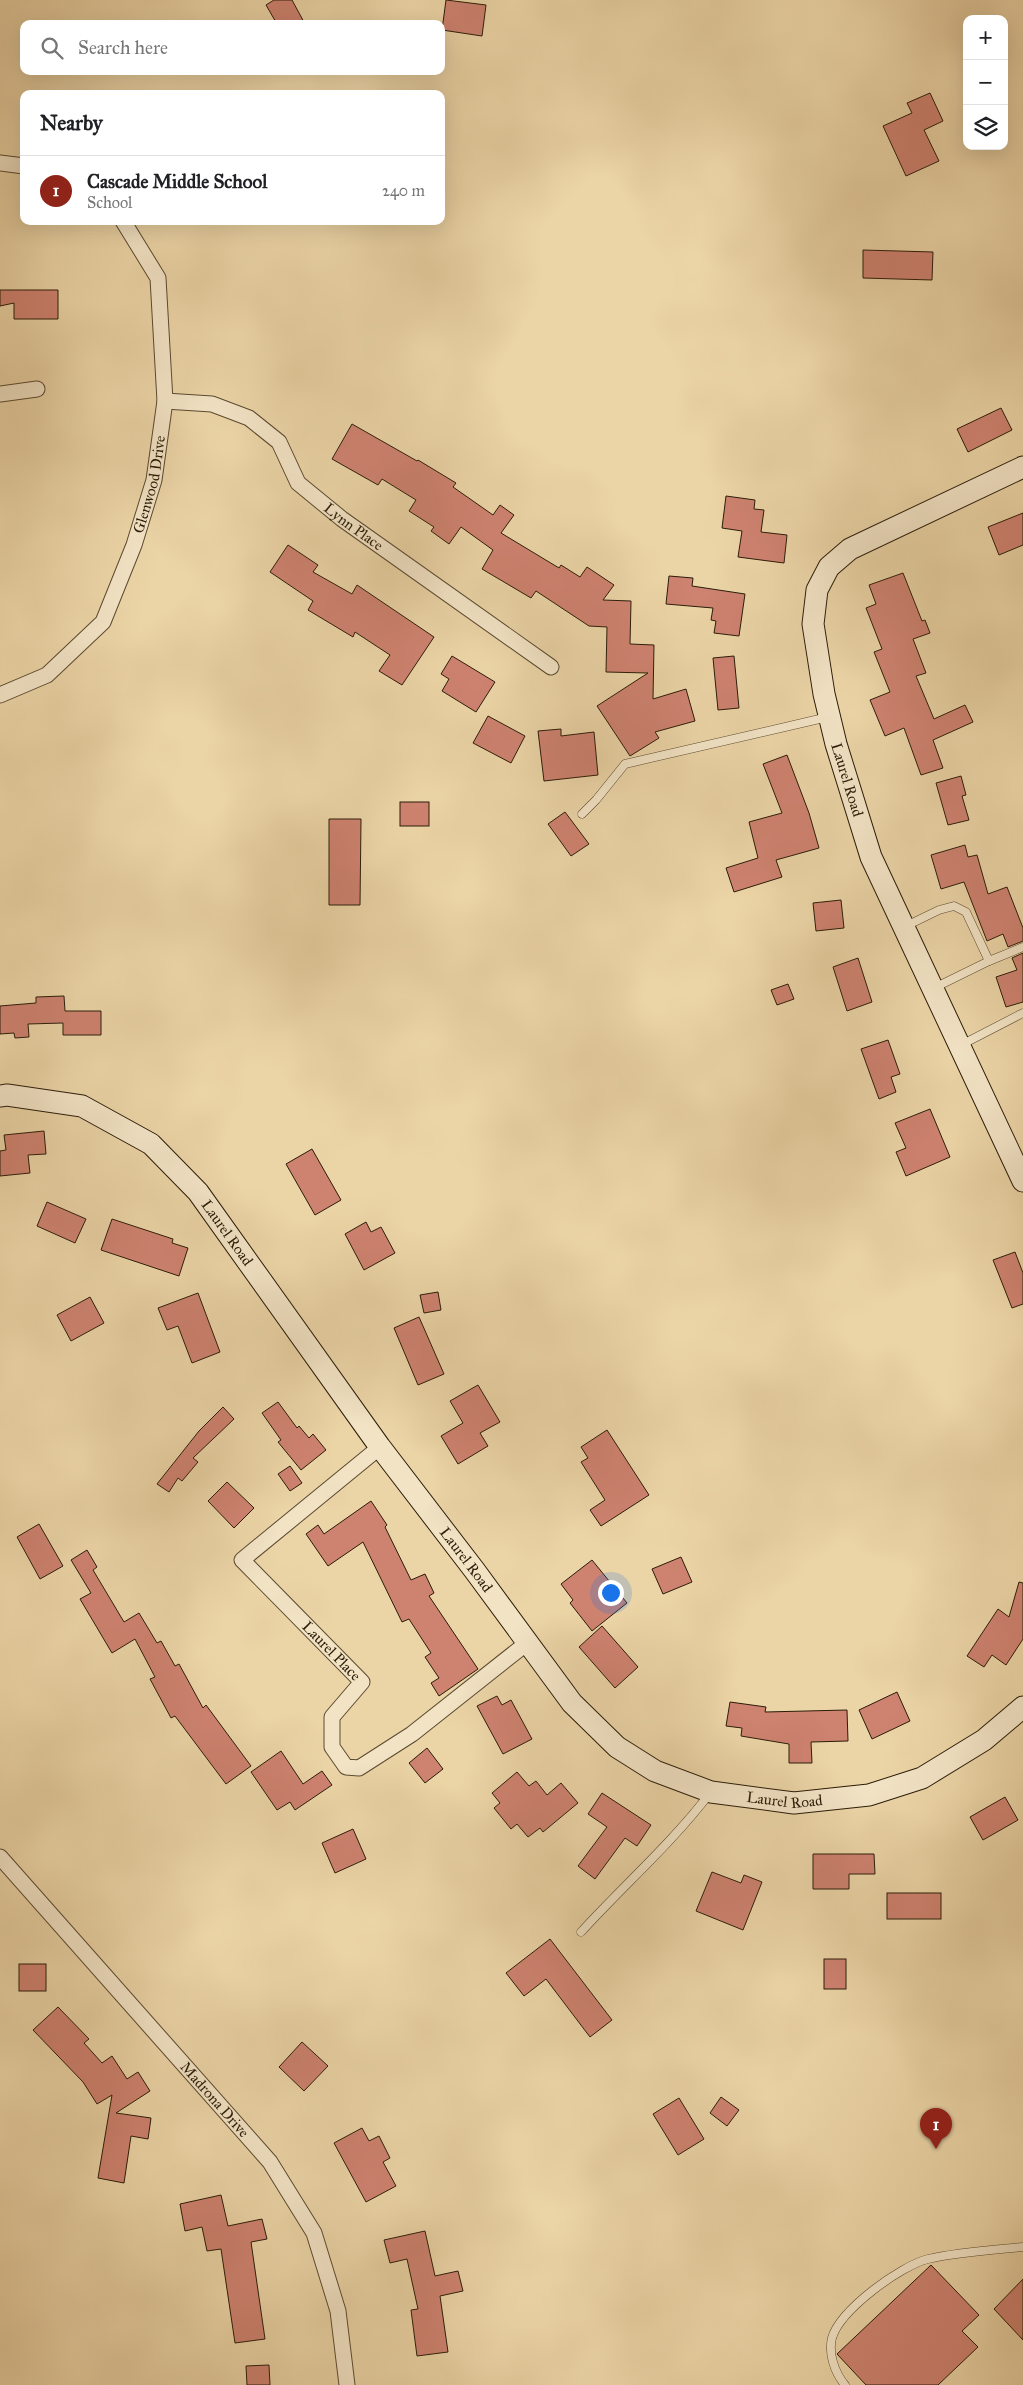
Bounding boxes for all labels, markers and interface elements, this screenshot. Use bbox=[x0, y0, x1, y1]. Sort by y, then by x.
map controls bbox=[963, 15, 1008, 150]
button: + bbox=[963, 15, 1008, 60]
search box bbox=[20, 20, 445, 75]
icon: search bbox=[38, 34, 66, 62]
text: Search here bbox=[78, 36, 168, 59]
button: − bbox=[963, 60, 1008, 105]
button: layers bbox=[963, 105, 1008, 150]
text: Nearby bbox=[40, 110, 103, 136]
text: Cascade Middle School bbox=[87, 170, 267, 193]
text: 1 bbox=[53, 181, 59, 200]
text: 240 m bbox=[382, 181, 425, 200]
text: School bbox=[87, 193, 132, 212]
street label: Glenwood Drive bbox=[129, 434, 169, 535]
street label: Lynn Place bbox=[320, 499, 387, 554]
street label: Laurel Road bbox=[827, 741, 867, 819]
street label: Laurel Road bbox=[198, 1196, 257, 1270]
street label: Laurel Road bbox=[436, 1524, 497, 1596]
your location bbox=[598, 1580, 624, 1606]
street label: Laurel Place bbox=[298, 1618, 365, 1684]
street label: Laurel Road bbox=[745, 1788, 824, 1812]
street label: Madrona Drive bbox=[177, 2058, 253, 2141]
pin: 1 bbox=[920, 2108, 952, 2149]

